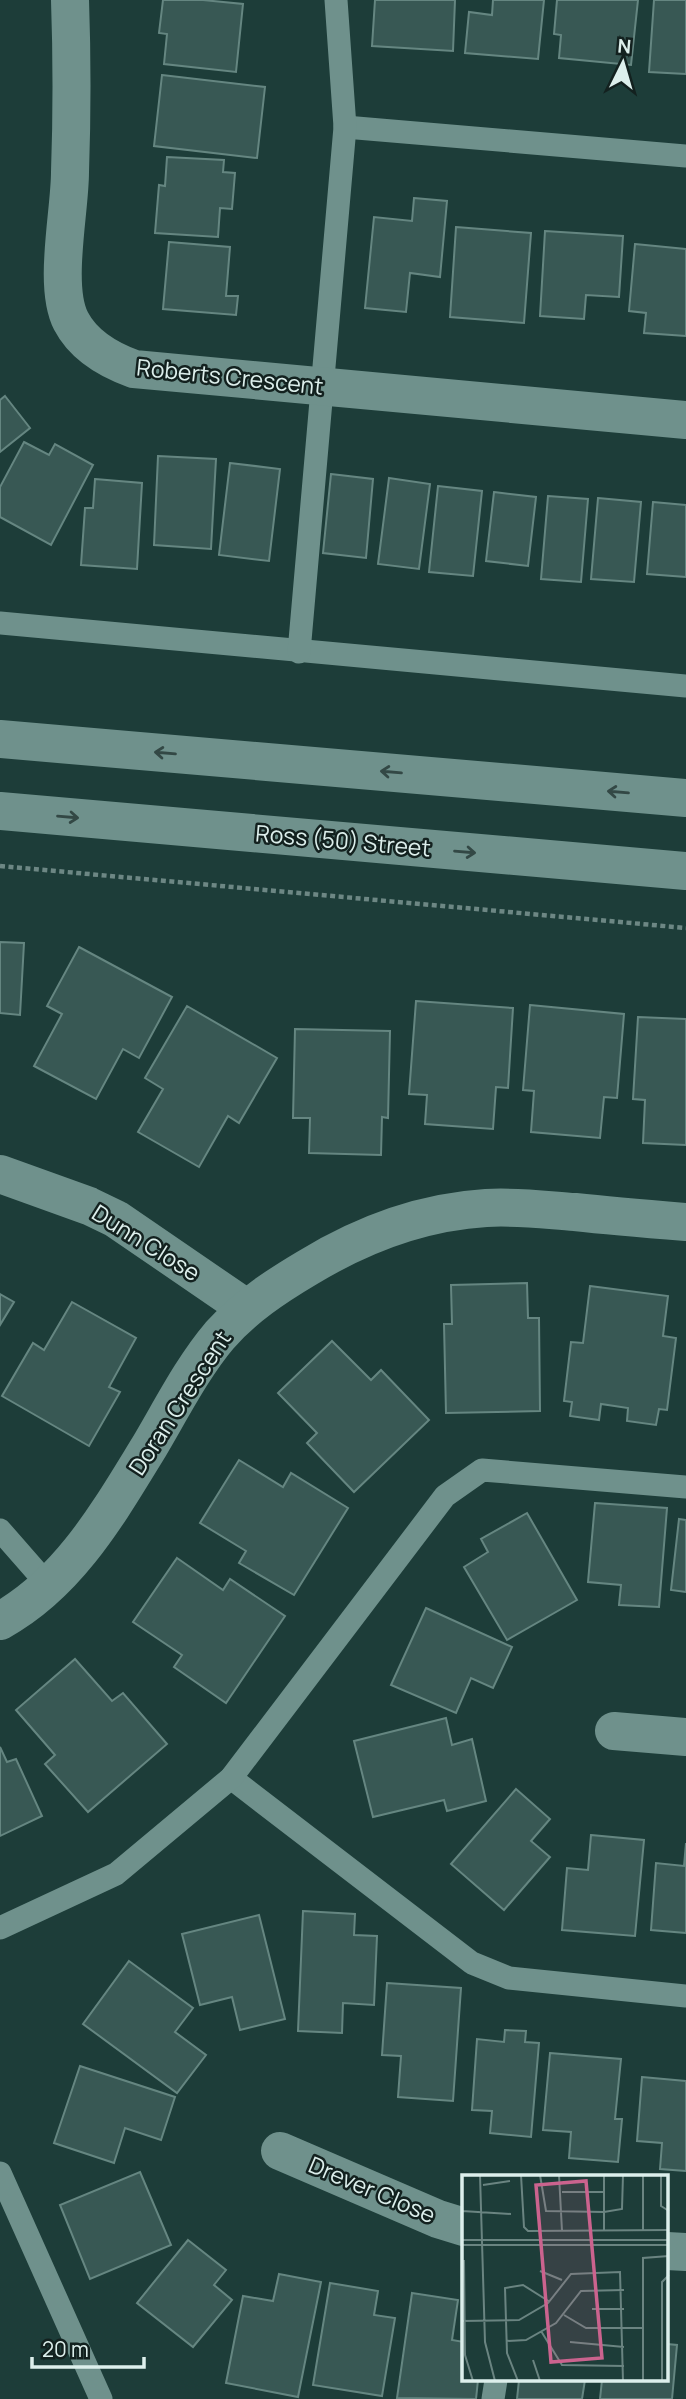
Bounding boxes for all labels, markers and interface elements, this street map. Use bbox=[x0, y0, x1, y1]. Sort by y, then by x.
north arrow bbox=[588, 28, 658, 98]
text: N bbox=[617, 33, 632, 60]
street label: Roberts Crescent bbox=[135, 350, 325, 402]
one-way arrow bbox=[154, 746, 177, 759]
one-way arrow bbox=[381, 765, 403, 778]
one-way arrow bbox=[607, 785, 630, 798]
one-way arrow bbox=[56, 811, 79, 824]
street label: Ross (50) Street bbox=[254, 816, 432, 864]
one-way arrow bbox=[454, 846, 476, 859]
street label: Dunn Close bbox=[86, 1196, 207, 1288]
street label: Doran Crescent bbox=[120, 1324, 238, 1481]
street label: Drever Close bbox=[304, 2148, 441, 2230]
inset map bbox=[462, 2175, 668, 2382]
scale bar bbox=[32, 2326, 144, 2370]
text: 20 m bbox=[42, 2335, 89, 2363]

